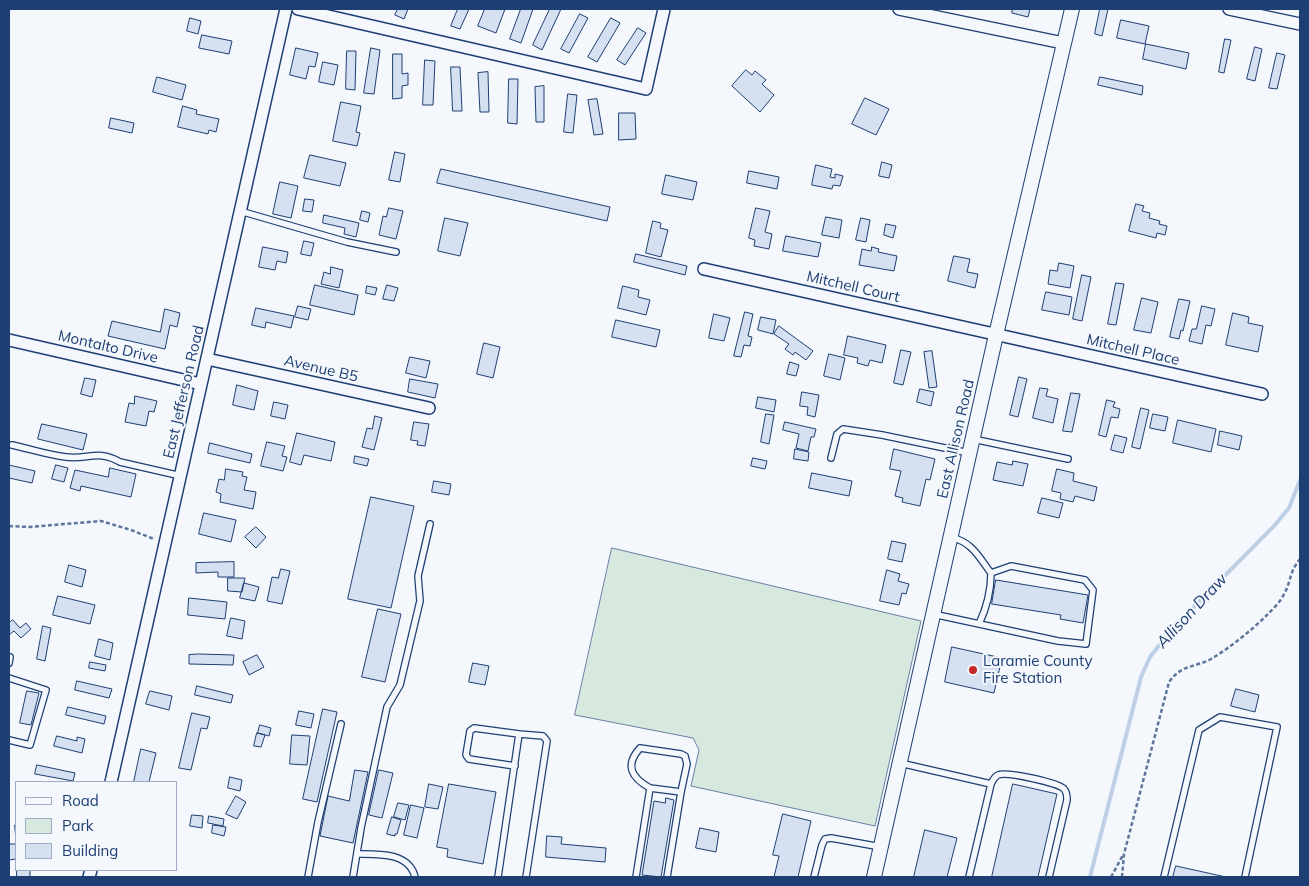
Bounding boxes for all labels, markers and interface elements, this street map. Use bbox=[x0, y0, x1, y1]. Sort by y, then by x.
street label: Mitchell Court bbox=[805, 268, 901, 306]
street label: East Jefferson Road bbox=[160, 324, 208, 460]
street label: Montalto Drive bbox=[56, 327, 160, 367]
street label: Mitchell Place bbox=[1085, 331, 1181, 369]
street label: Avenue B5 bbox=[282, 352, 360, 386]
street label: East Allison Road bbox=[934, 378, 978, 500]
water label: Allison Draw bbox=[1153, 570, 1231, 652]
place label: Laramie County Fire Station bbox=[983, 652, 1092, 687]
marker: Laramie County Fire Station bbox=[967, 664, 979, 676]
legend bbox=[15, 781, 178, 871]
text: Road bbox=[62, 791, 99, 810]
text: Park bbox=[62, 816, 94, 835]
text: Building bbox=[62, 841, 118, 860]

